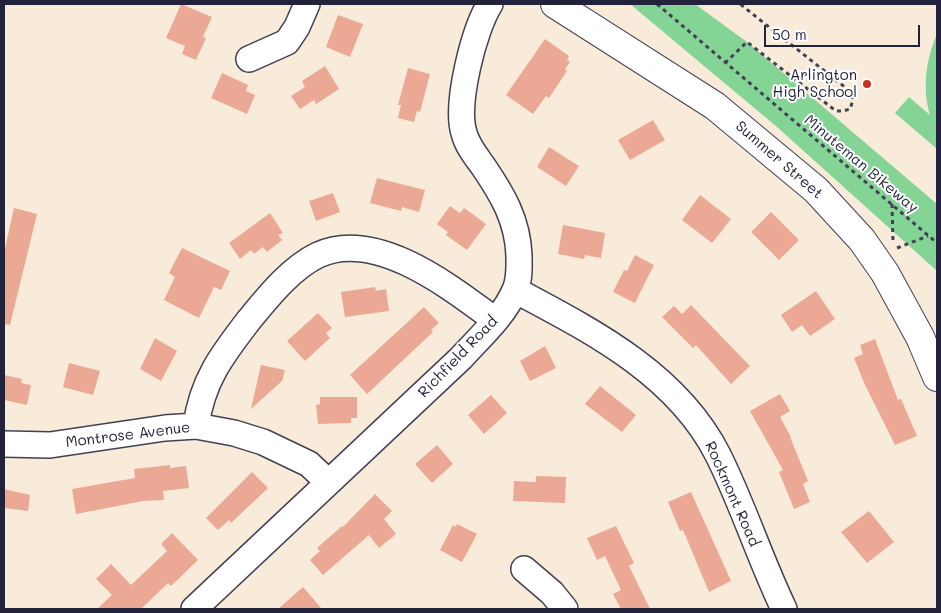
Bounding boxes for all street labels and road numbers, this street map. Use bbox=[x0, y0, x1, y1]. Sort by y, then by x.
street label: Minuteman Bikeway bbox=[800, 111, 922, 217]
street label: Summer Street bbox=[732, 117, 826, 203]
street label: Richfield Road bbox=[414, 312, 502, 402]
street label: Montrose Avenue bbox=[65, 418, 191, 452]
street label: Rockmont Road bbox=[701, 439, 763, 549]

